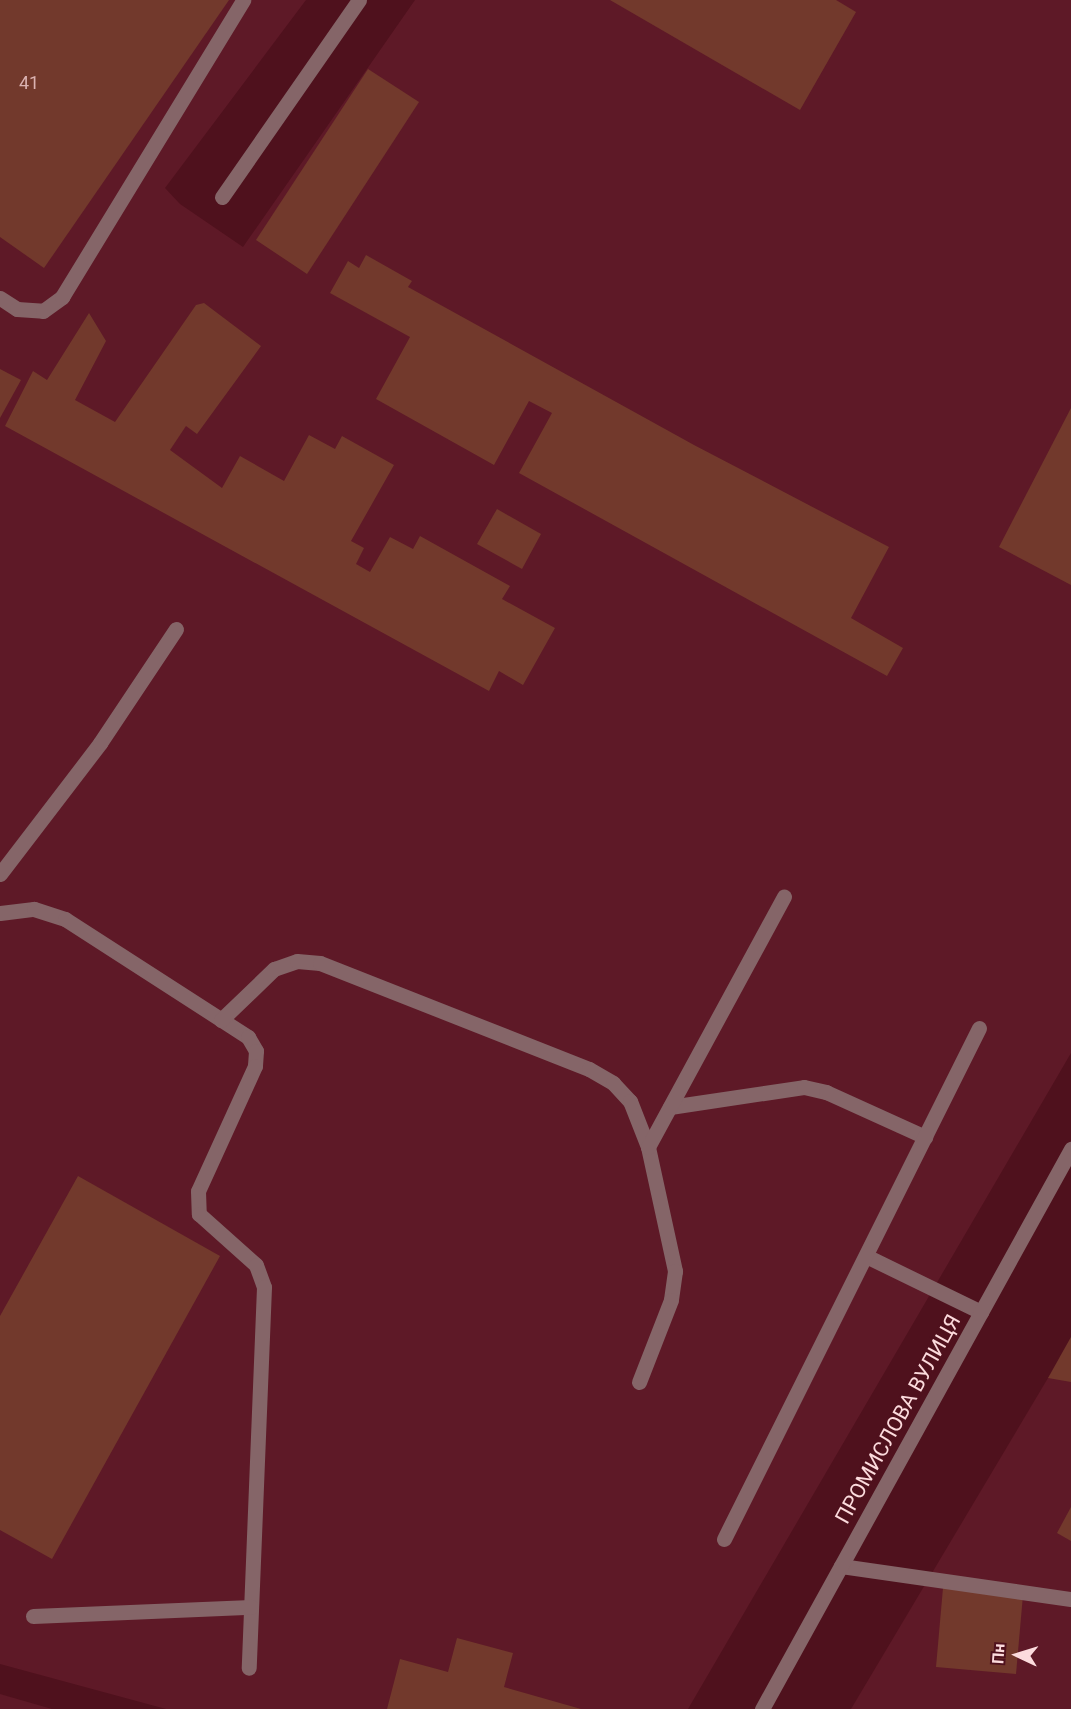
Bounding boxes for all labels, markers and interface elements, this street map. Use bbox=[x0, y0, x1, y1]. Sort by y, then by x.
house number: 41 bbox=[19, 72, 39, 94]
street label: ПРОМИСЛОВА ВУЛИЦЯ bbox=[830, 1310, 966, 1528]
north arrow bbox=[987, 1625, 1047, 1685]
text: Пн bbox=[988, 1643, 1009, 1665]

